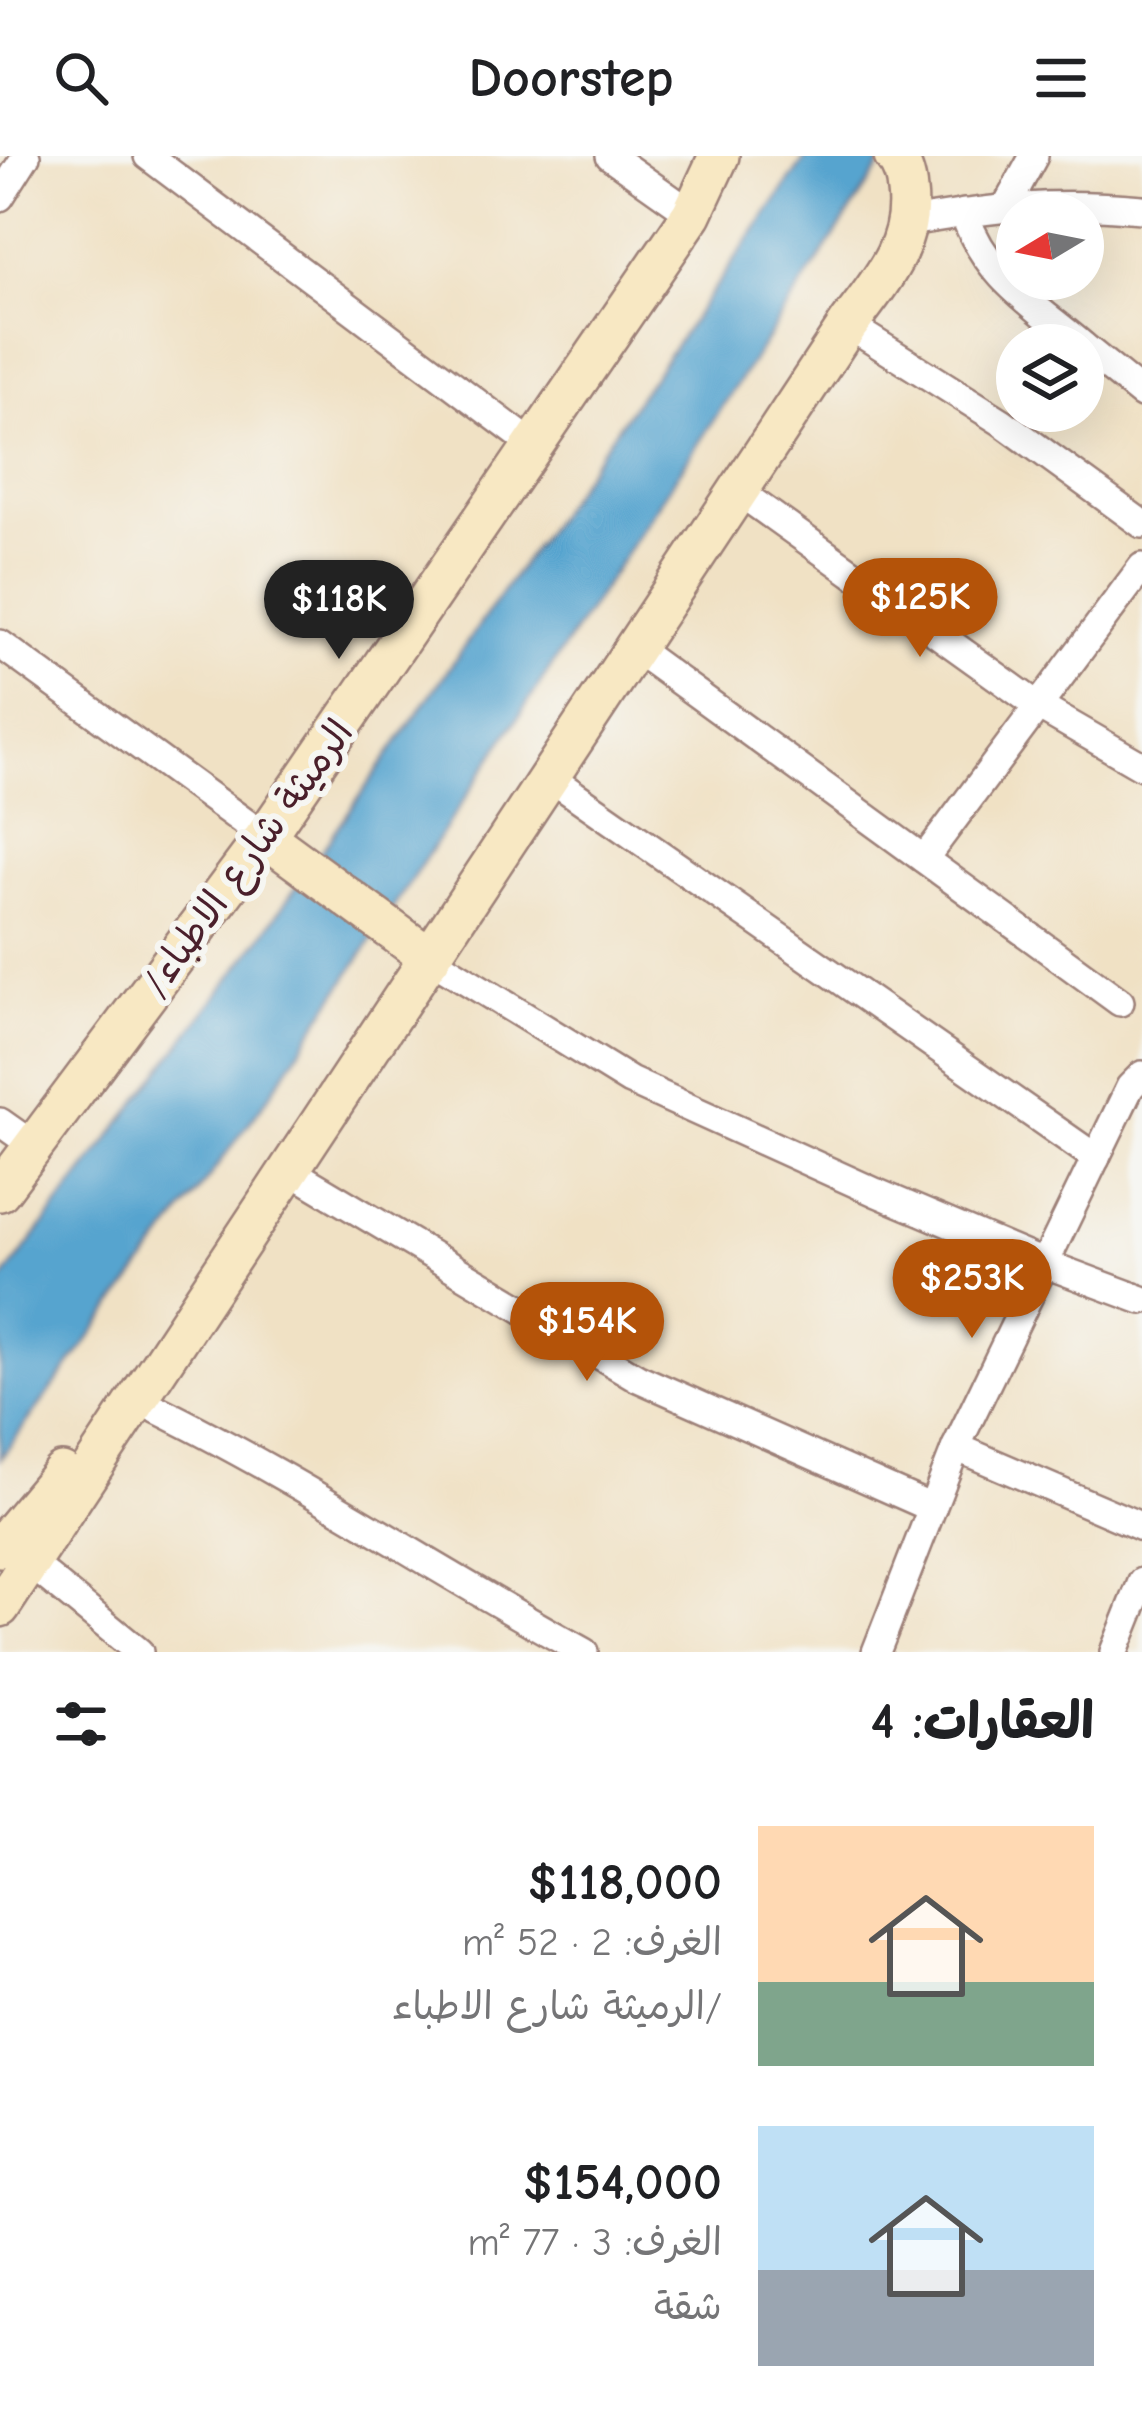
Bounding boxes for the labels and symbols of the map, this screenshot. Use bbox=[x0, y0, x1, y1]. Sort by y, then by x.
north arrow bbox=[996, 192, 1104, 300]
pin: $125K bbox=[836, 558, 1004, 660]
pin: $118K bbox=[255, 560, 423, 662]
street label: /الرميثة شارع الاطباء bbox=[132, 711, 366, 1007]
pin: $253K bbox=[888, 1239, 1056, 1341]
pin: $154K bbox=[503, 1282, 671, 1384]

